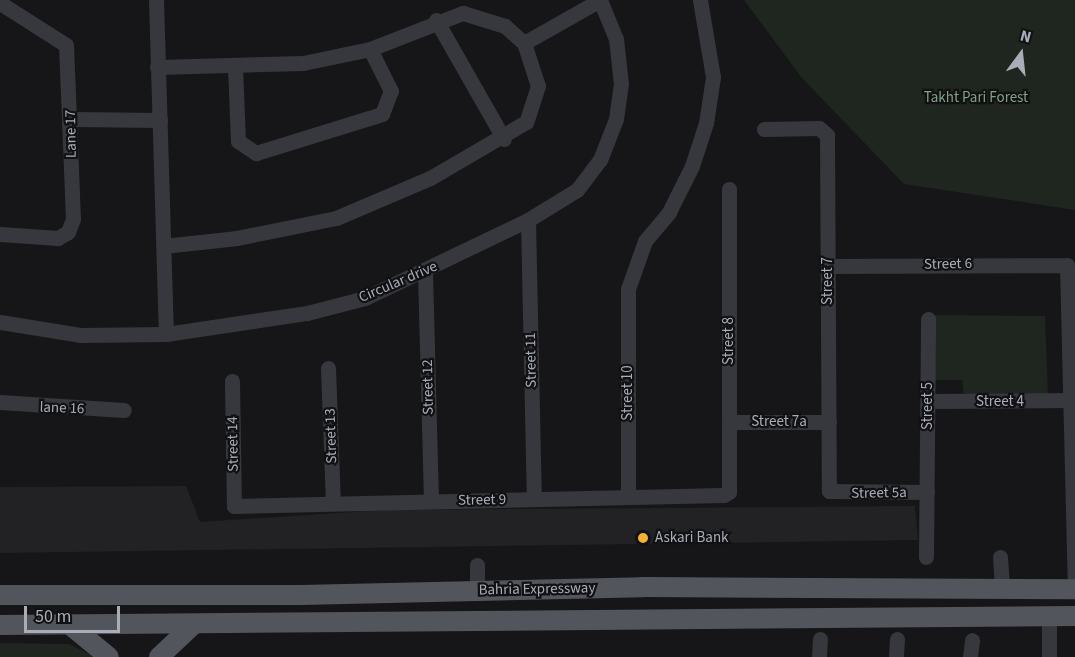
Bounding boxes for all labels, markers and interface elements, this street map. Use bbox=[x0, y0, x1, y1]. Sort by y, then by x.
north arrow bbox=[991, 24, 1051, 84]
text: N bbox=[1018, 25, 1034, 49]
park label: Takht Pari Forest bbox=[924, 89, 1028, 107]
street label: Lane 17 bbox=[62, 110, 80, 158]
street label: Street 6 bbox=[924, 255, 972, 273]
street label: Circular drive bbox=[356, 257, 440, 307]
street label: Street 7 bbox=[819, 257, 837, 305]
street label: Street 8 bbox=[720, 317, 738, 365]
street label: Street 11 bbox=[522, 332, 540, 388]
street label: Street 12 bbox=[419, 359, 437, 415]
street label: Street 10 bbox=[619, 365, 637, 421]
street label: Street 5 bbox=[919, 382, 937, 430]
street label: Street 4 bbox=[976, 393, 1024, 411]
street label: lane 16 bbox=[39, 398, 85, 418]
street label: Street 13 bbox=[321, 408, 341, 464]
street label: Street 7a bbox=[751, 413, 807, 431]
street label: Street 14 bbox=[224, 416, 242, 472]
street label: Street 5a bbox=[851, 484, 907, 502]
street label: Street 9 bbox=[458, 491, 506, 509]
place label: Askari Bank bbox=[655, 529, 729, 547]
marker: Askari Bank bbox=[636, 531, 650, 545]
street label: Bahria Expressway bbox=[478, 579, 596, 599]
scale bar bbox=[27, 594, 123, 632]
text: 50 m bbox=[35, 604, 71, 629]

